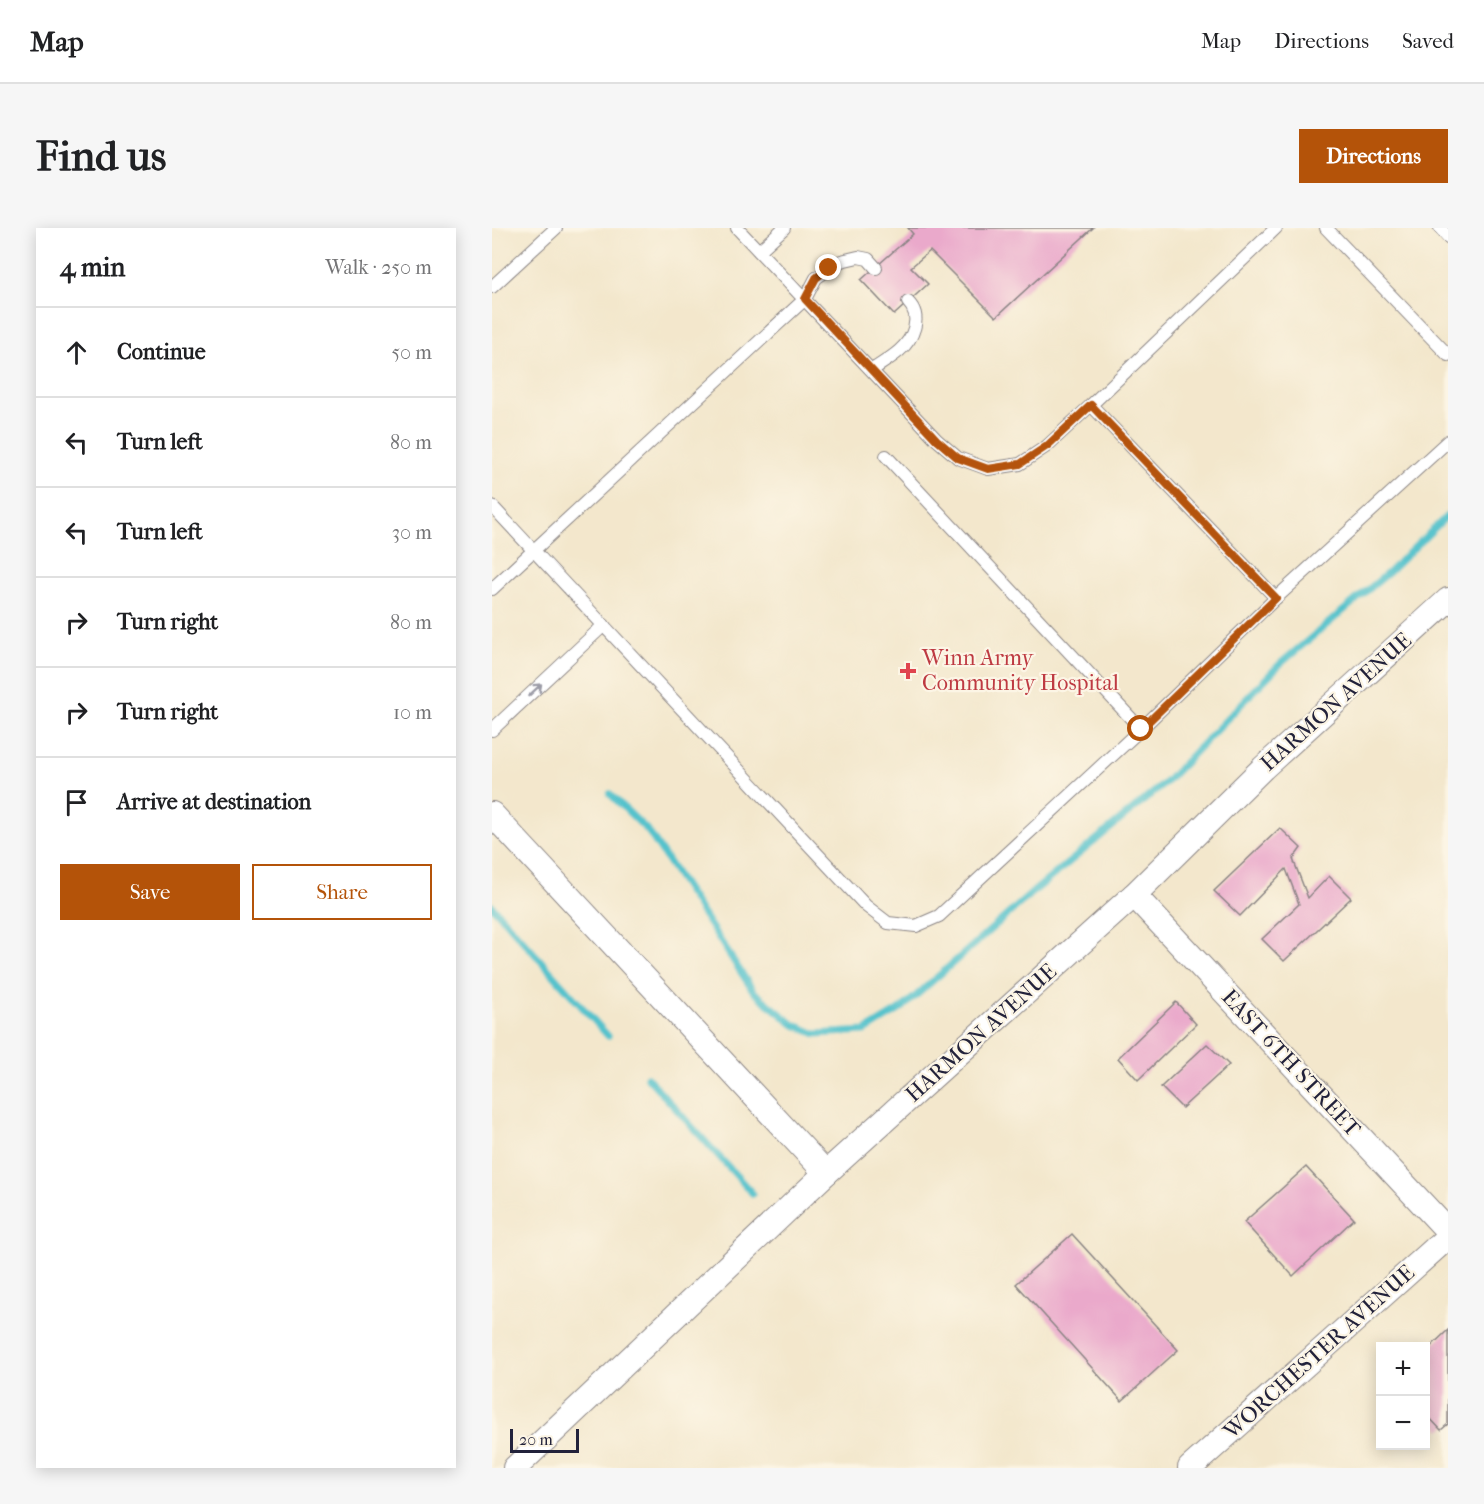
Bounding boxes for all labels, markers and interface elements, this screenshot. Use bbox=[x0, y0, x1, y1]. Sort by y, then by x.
text: Map bbox=[30, 25, 84, 58]
text: Map bbox=[1201, 29, 1241, 53]
text: Directions bbox=[1274, 29, 1369, 53]
text: Saved bbox=[1402, 29, 1454, 53]
button: Directions bbox=[1299, 129, 1448, 183]
text: Find us bbox=[36, 132, 166, 181]
text: 4 min bbox=[60, 252, 125, 283]
route end bbox=[815, 254, 841, 280]
text: Walk · 250 m bbox=[325, 256, 432, 279]
icon: ahead bbox=[60, 336, 93, 369]
text: Continue bbox=[117, 339, 206, 365]
text: 50 m bbox=[391, 341, 432, 364]
icon: left bbox=[60, 426, 93, 459]
text: Turn left bbox=[117, 429, 203, 455]
text: 80 m bbox=[390, 431, 432, 454]
icon: left bbox=[60, 516, 93, 549]
text: Turn left bbox=[117, 519, 203, 545]
text: 30 m bbox=[392, 521, 432, 544]
icon: right bbox=[60, 606, 93, 639]
text: Turn right bbox=[117, 609, 218, 635]
text: 80 m bbox=[390, 611, 432, 634]
street label: HARMON AVENUE bbox=[1255, 627, 1417, 777]
place label: Winn Army Community Hospital bbox=[921, 645, 1119, 696]
marker: Winn Army Community Hospital bbox=[899, 662, 917, 680]
one-way arrow bbox=[527, 683, 542, 697]
icon: right bbox=[60, 696, 93, 729]
text: Turn right bbox=[117, 699, 218, 725]
text: 10 m bbox=[393, 701, 432, 724]
route start bbox=[1127, 715, 1153, 741]
icon: arrive bbox=[60, 786, 93, 819]
text: Arrive at destination bbox=[117, 789, 311, 815]
button: Save bbox=[60, 864, 240, 920]
button: Share bbox=[252, 864, 432, 920]
street label: HARMON AVENUE bbox=[900, 958, 1062, 1108]
street label: EAST 6TH STREET bbox=[1216, 984, 1367, 1143]
street label: WORCHESTER AVENUE bbox=[1218, 1260, 1420, 1445]
map controls bbox=[1376, 1342, 1430, 1450]
button: + bbox=[1376, 1342, 1430, 1396]
button: − bbox=[1376, 1396, 1430, 1450]
scale bar bbox=[510, 1426, 579, 1454]
text: 20 m bbox=[519, 1430, 553, 1449]

